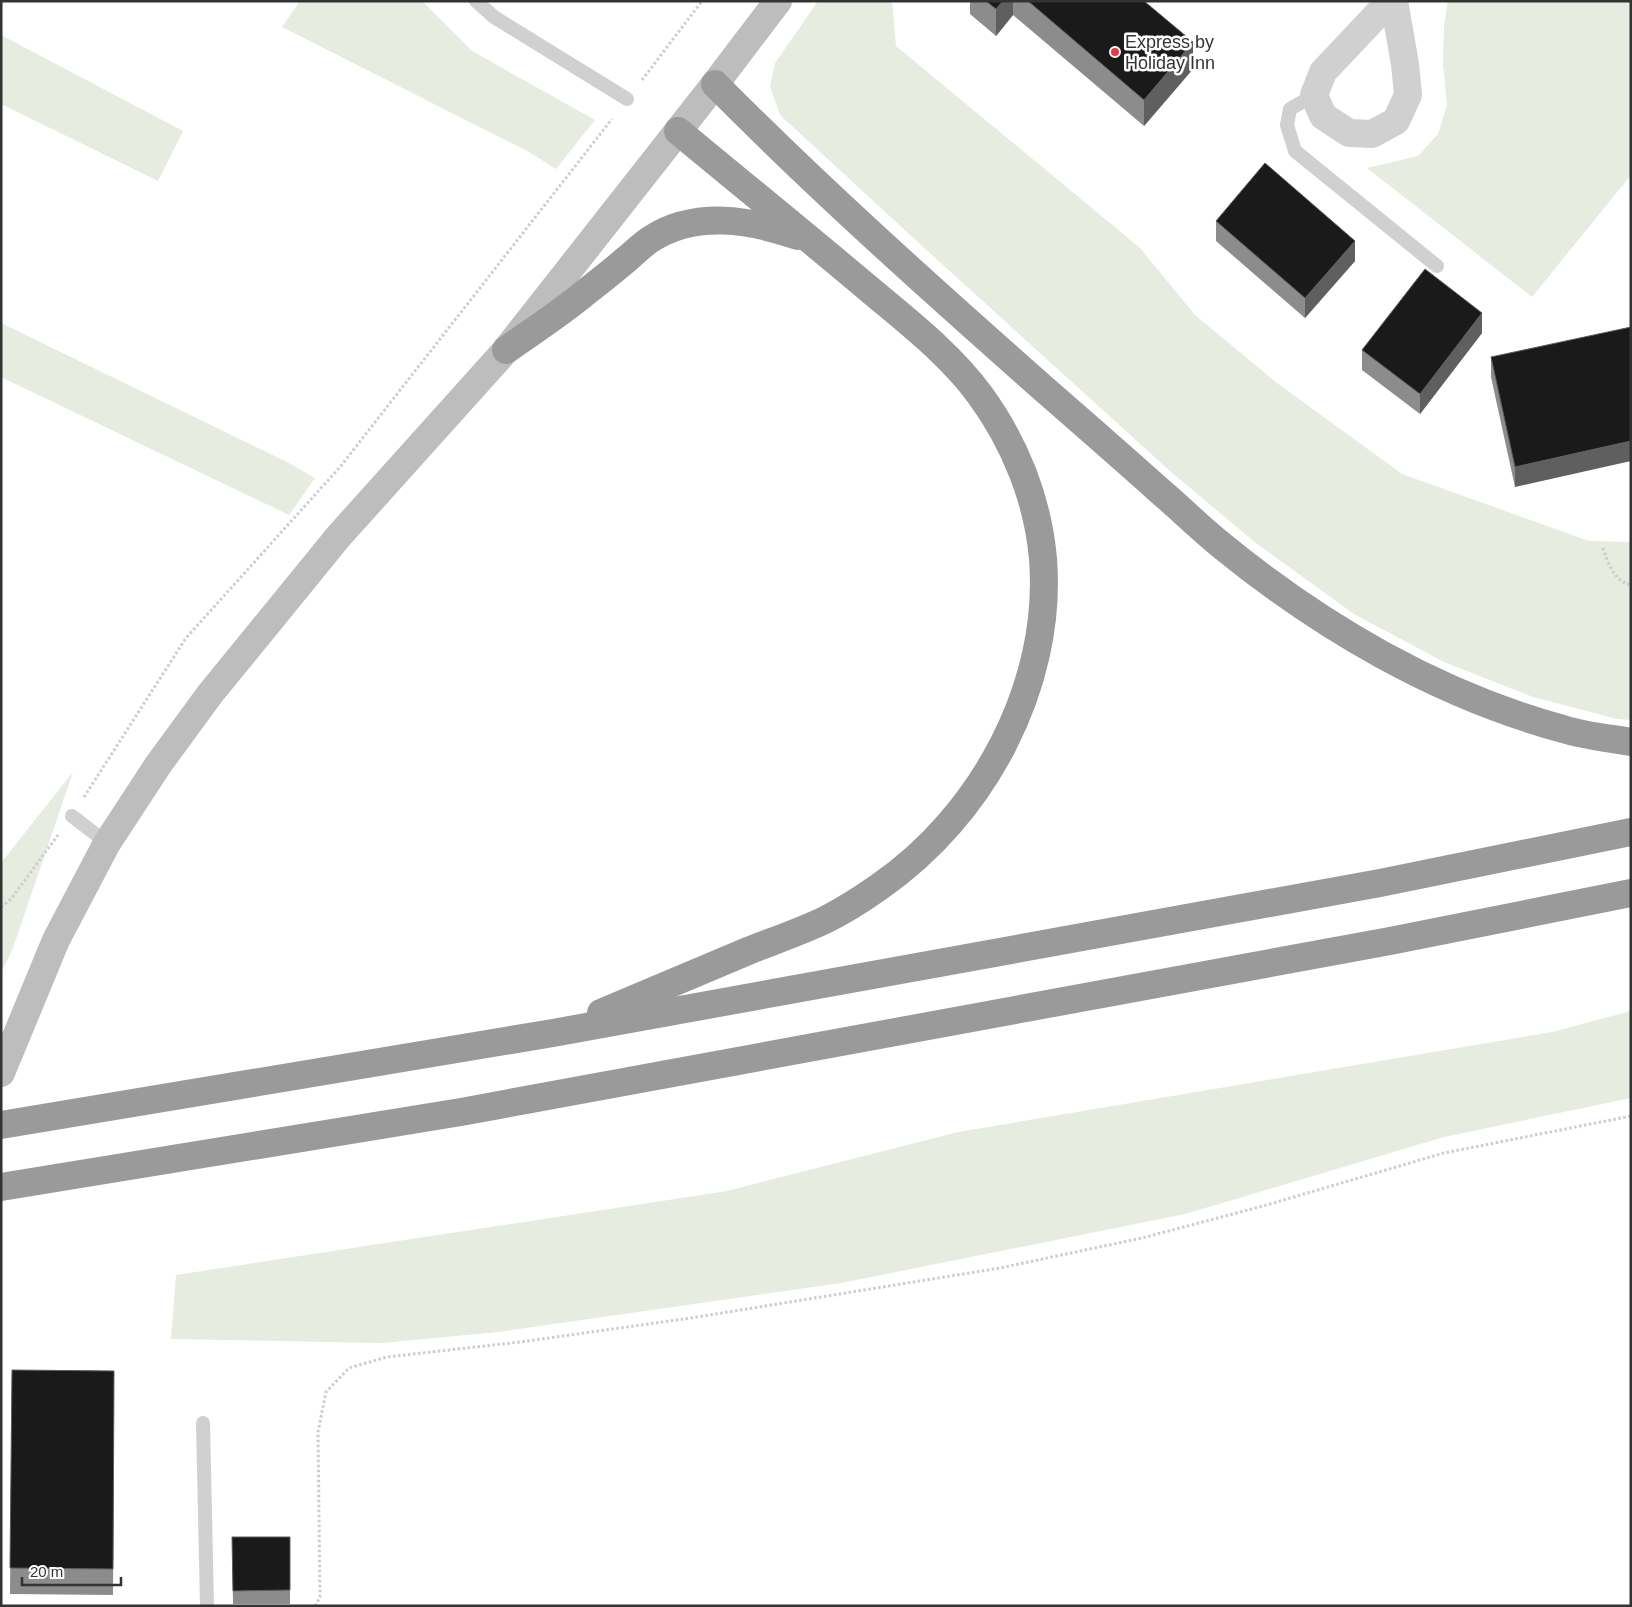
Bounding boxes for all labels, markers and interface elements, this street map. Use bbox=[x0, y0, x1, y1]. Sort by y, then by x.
place label: Express by Holiday Inn bbox=[1125, 32, 1215, 73]
marker: Express by Holiday Inn bbox=[1109, 46, 1121, 58]
scale bar bbox=[22, 1554, 121, 1586]
text: 20 m bbox=[30, 1563, 63, 1580]

